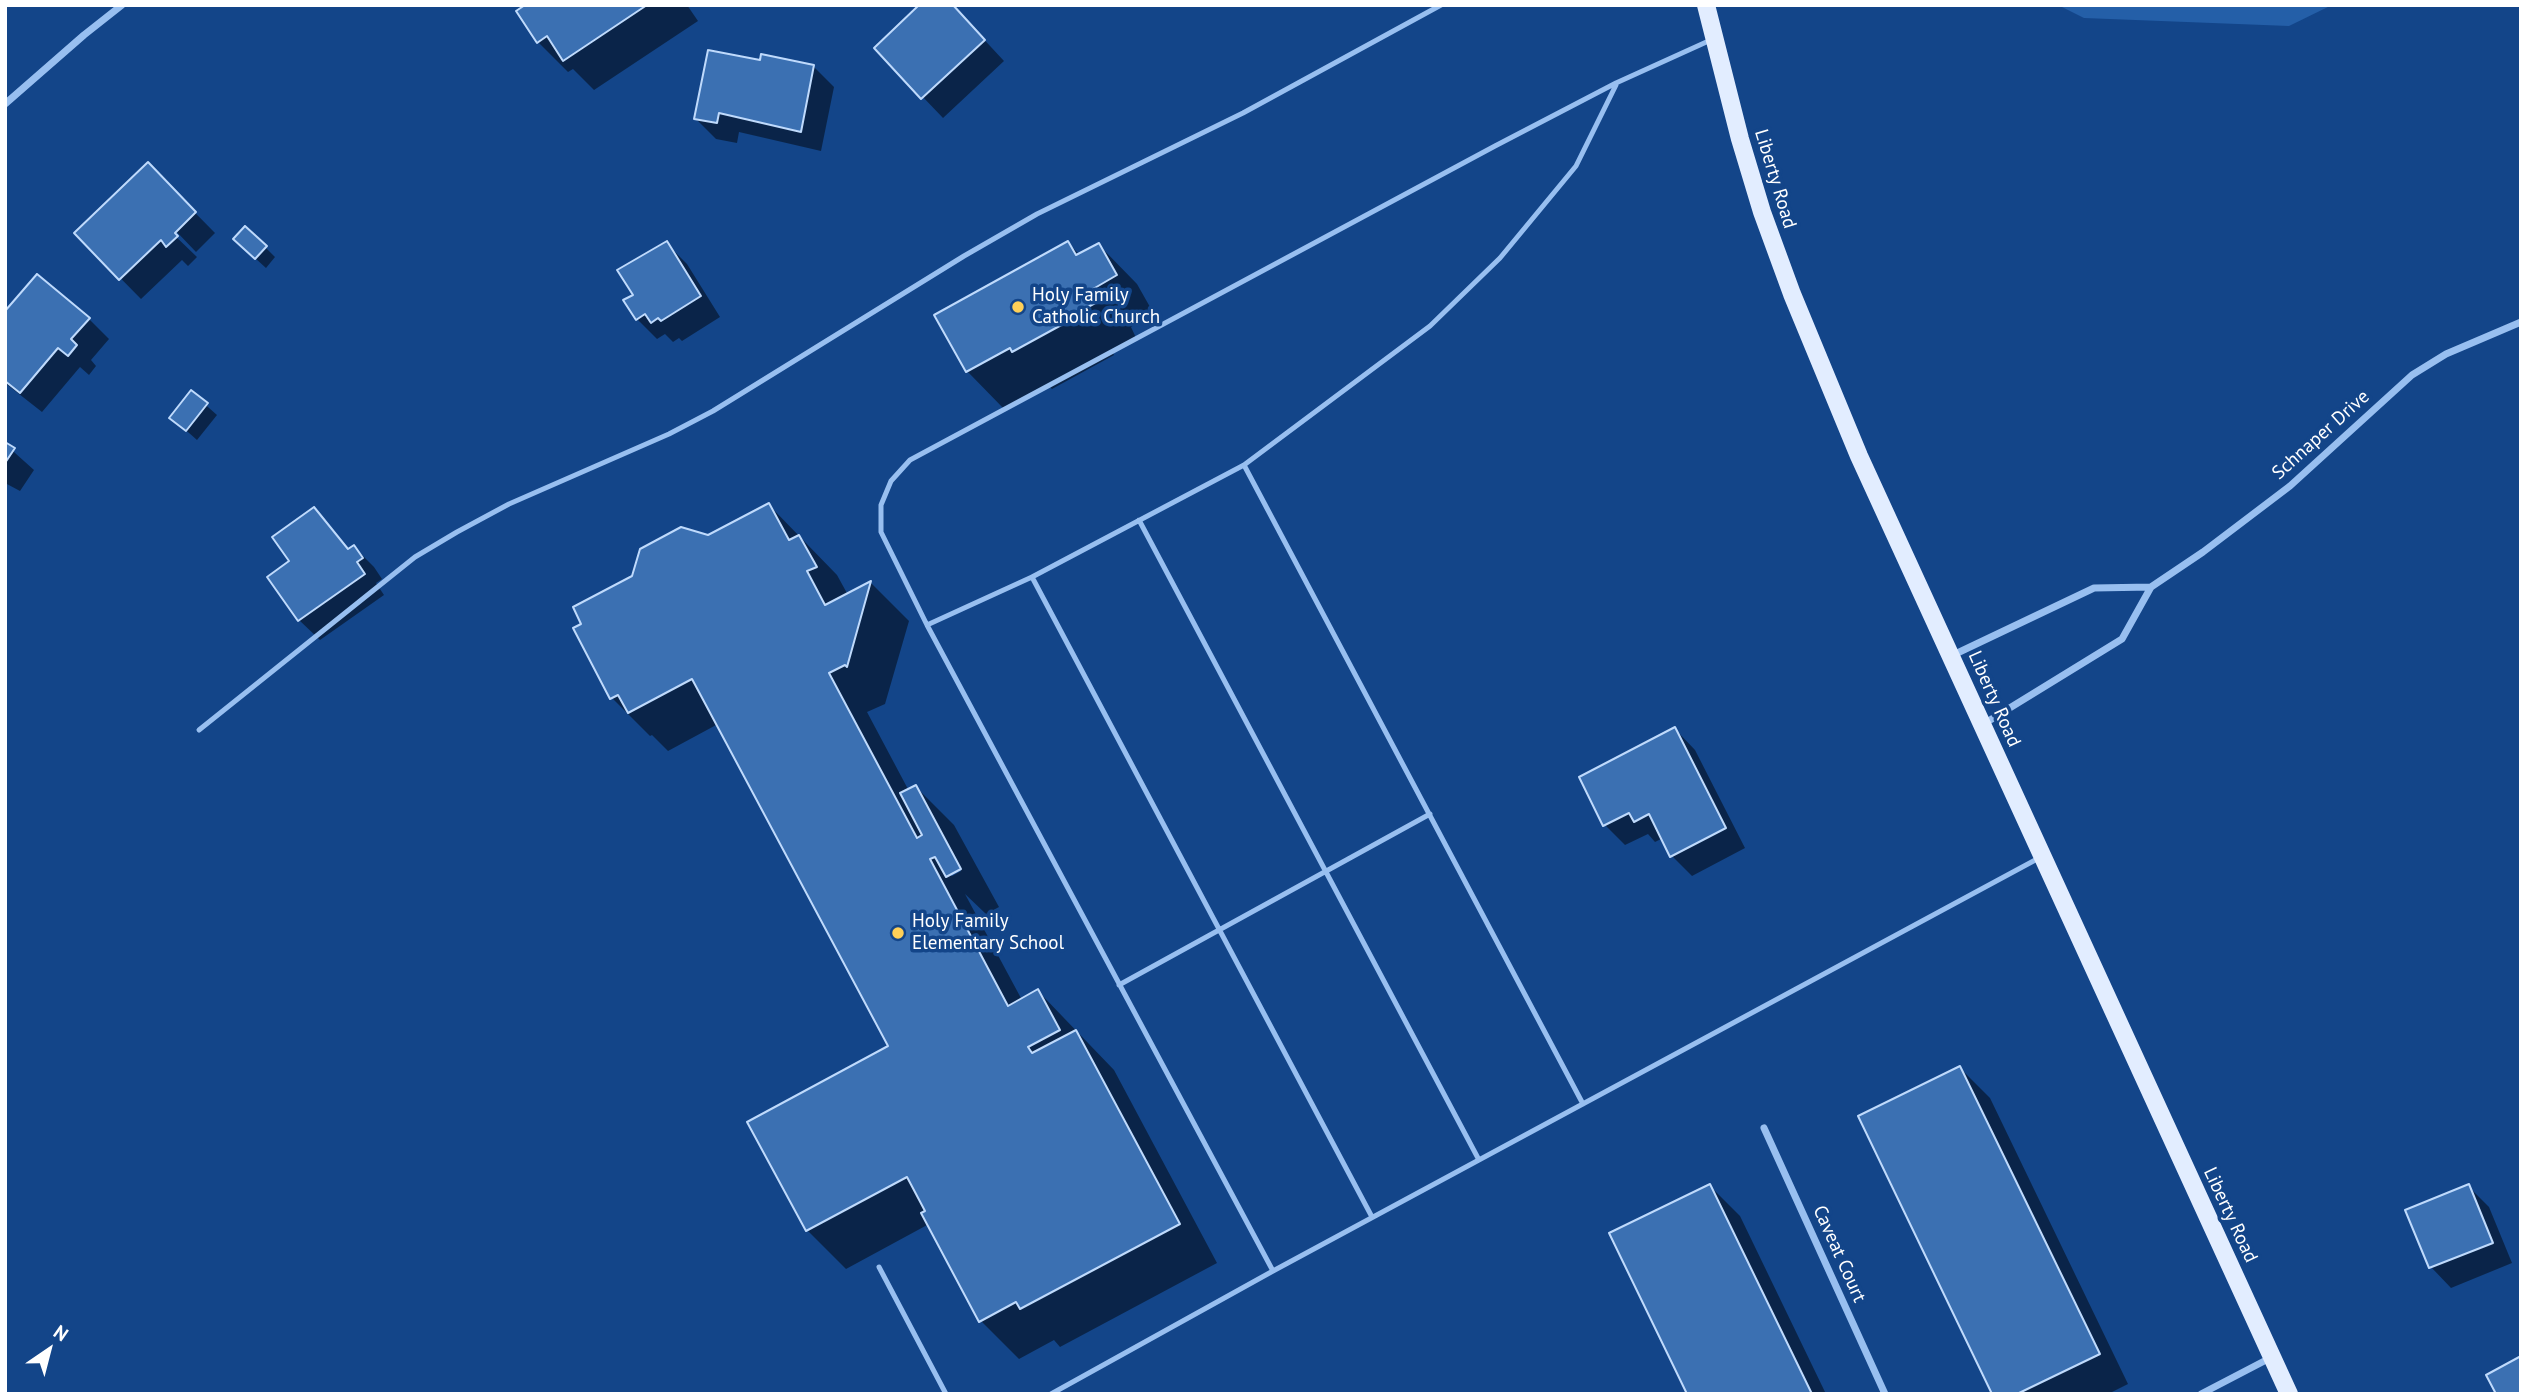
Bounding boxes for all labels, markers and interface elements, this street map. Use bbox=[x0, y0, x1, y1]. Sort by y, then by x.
street label: Liberty Road bbox=[1749, 127, 1801, 231]
place label: Holy Family Catholic Church bbox=[1032, 285, 1160, 329]
marker: Holy Family Catholic Church bbox=[1010, 299, 1026, 315]
street label: Schnaper Drive bbox=[2268, 385, 2374, 485]
street label: Liberty Road bbox=[1963, 648, 2025, 750]
place label: Holy Family Elementary School bbox=[912, 911, 1064, 955]
marker: Holy Family Elementary School bbox=[890, 925, 906, 941]
street label: Liberty Road bbox=[2198, 1164, 2262, 1266]
street label: Caveat Court bbox=[1808, 1202, 1870, 1306]
north arrow bbox=[14, 1315, 84, 1385]
text: N bbox=[49, 1319, 73, 1346]

